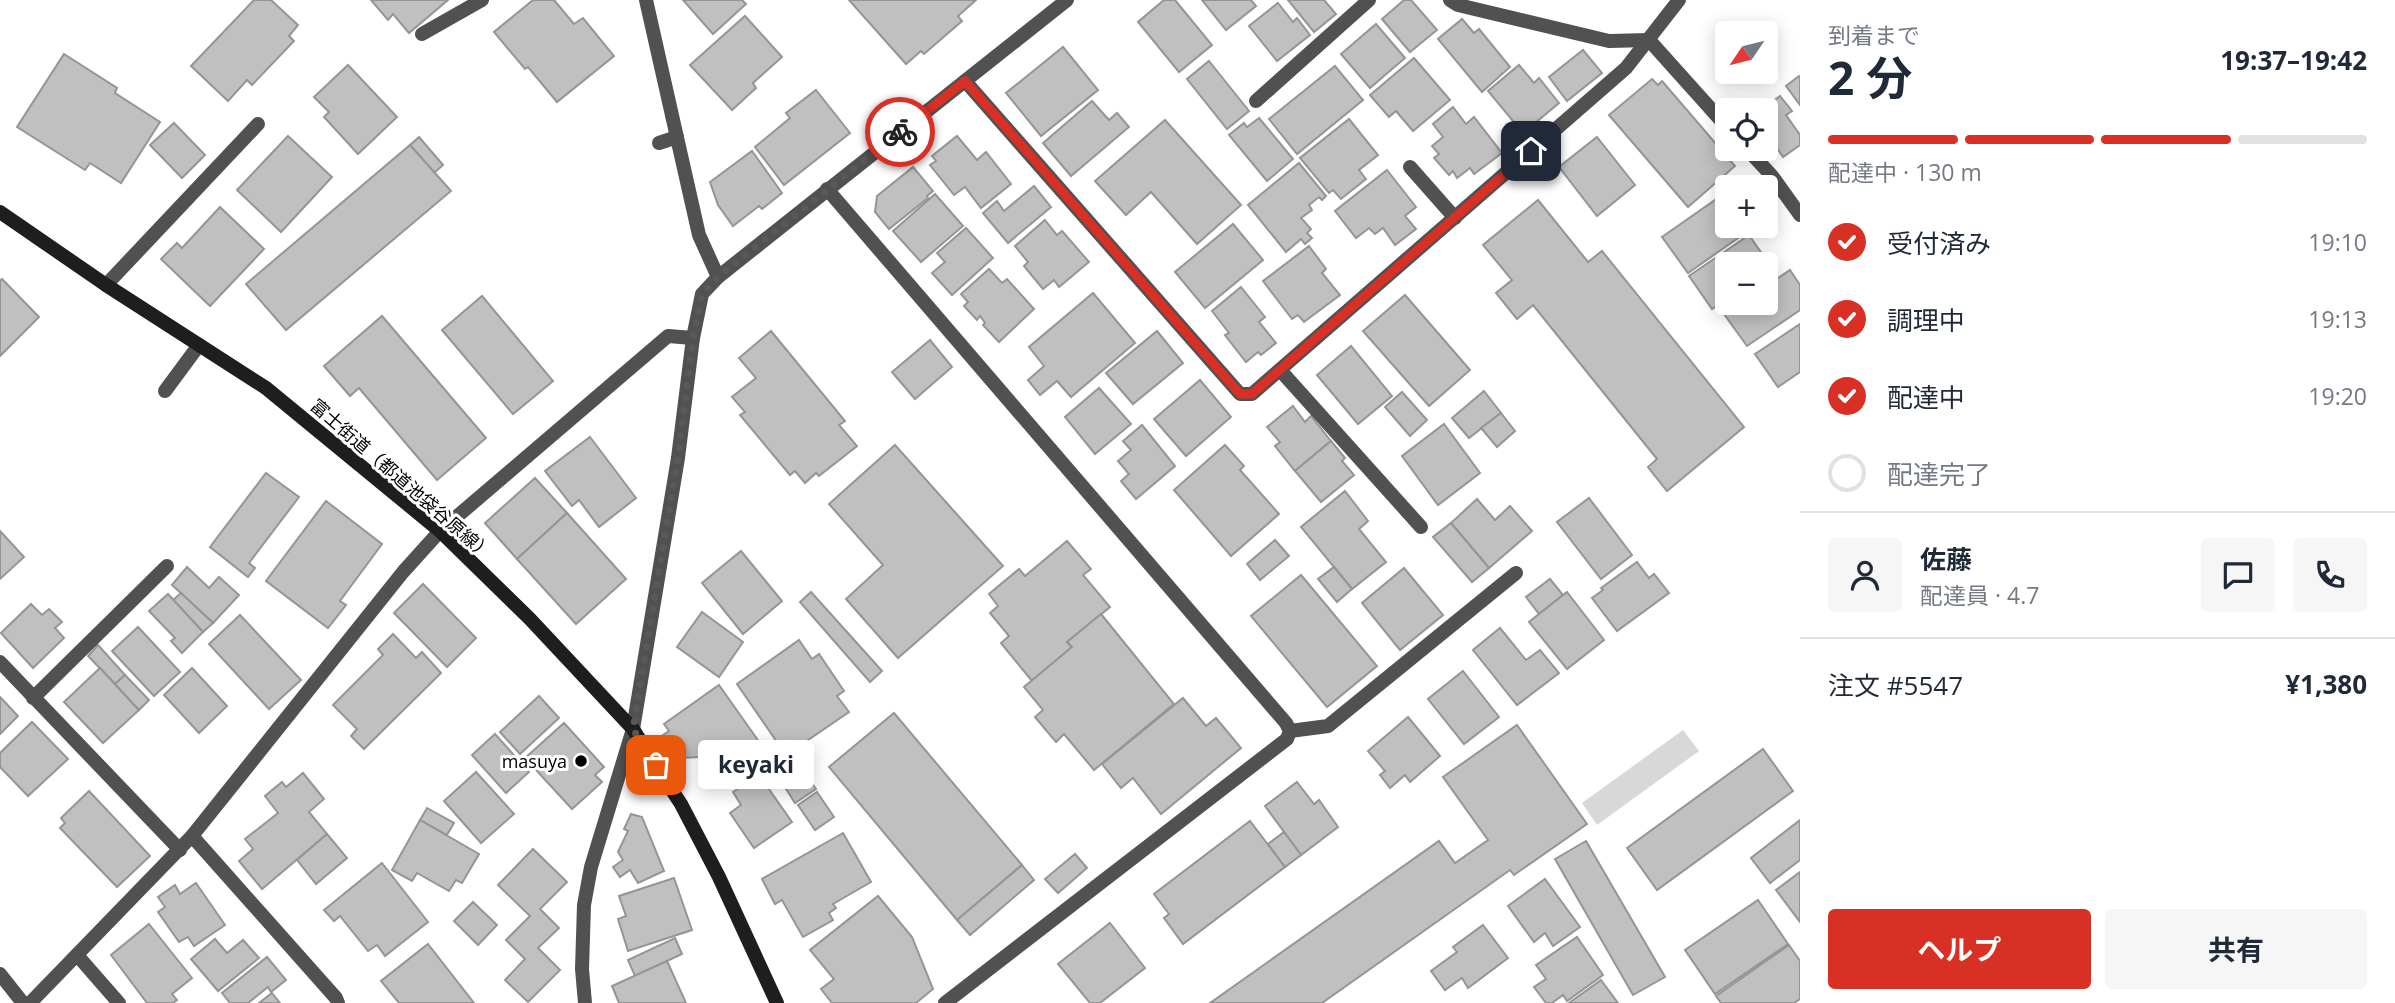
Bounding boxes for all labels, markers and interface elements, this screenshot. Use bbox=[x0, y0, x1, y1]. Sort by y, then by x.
text: 到着まで bbox=[1828, 19, 1920, 51]
north arrow bbox=[1715, 21, 1778, 84]
map controls bbox=[1715, 21, 1778, 315]
text: 19:37–19:42 bbox=[2220, 42, 2367, 78]
text: 2 分 bbox=[1828, 46, 1912, 108]
courier bbox=[865, 97, 935, 167]
button: locate bbox=[1715, 98, 1778, 161]
icon: bike bbox=[881, 113, 919, 151]
pin bbox=[1501, 121, 1561, 181]
icon: home bbox=[1512, 132, 1550, 170]
text: 配達中 · 130 m bbox=[1828, 156, 1982, 188]
button: + bbox=[1715, 175, 1778, 238]
icon: check bbox=[1828, 223, 1866, 261]
text: 受付済み bbox=[1887, 225, 1991, 261]
text: 19:10 bbox=[2308, 226, 2367, 258]
button: − bbox=[1715, 252, 1778, 315]
icon: check bbox=[1828, 300, 1866, 338]
text: 調理中 bbox=[1887, 302, 1965, 338]
text: 19:13 bbox=[2308, 303, 2367, 335]
icon: check bbox=[1828, 377, 1866, 415]
text: 配達中 bbox=[1887, 379, 1965, 415]
text: 19:20 bbox=[2308, 380, 2367, 412]
street label: 富士街道（都道池袋谷原線） bbox=[306, 393, 498, 565]
text: 配達完了 bbox=[1887, 456, 1991, 492]
button: person bbox=[1828, 538, 1902, 612]
button: chat bbox=[2201, 538, 2275, 612]
button: phone bbox=[2293, 538, 2367, 612]
text: 佐藤 bbox=[1920, 541, 1972, 577]
text: 配達員 · 4.7 bbox=[1920, 579, 2039, 611]
text: ¥1,380 bbox=[2285, 666, 2367, 702]
text: 注文 #5547 bbox=[1828, 667, 1963, 703]
pin bbox=[626, 735, 686, 795]
callout: keyaki bbox=[698, 740, 814, 790]
icon: bag bbox=[637, 746, 675, 784]
text: keyaki bbox=[718, 748, 794, 780]
place label: masuya bbox=[502, 749, 567, 773]
marker: masuya bbox=[573, 753, 589, 769]
button: ヘルプ bbox=[1828, 909, 2091, 989]
button: 共有 bbox=[2105, 909, 2367, 989]

